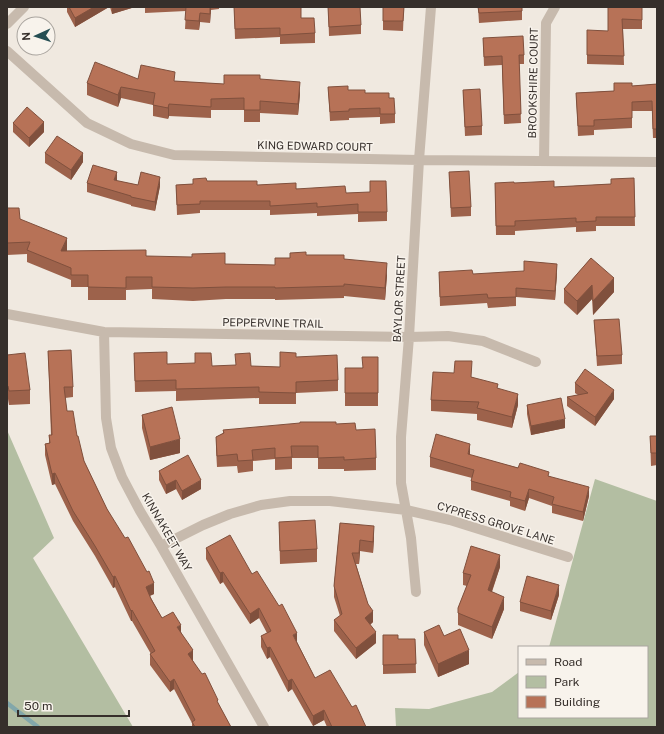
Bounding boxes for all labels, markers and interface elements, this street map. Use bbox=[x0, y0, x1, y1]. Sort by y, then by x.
north arrow bbox=[16, 16, 56, 56]
street label: BROOKSHIRE COURT bbox=[526, 27, 540, 139]
text: N bbox=[20, 32, 32, 41]
street label: KING EDWARD COURT bbox=[257, 139, 373, 153]
street label: BAYLOR STREET bbox=[391, 255, 407, 343]
street label: PEPPERVINE TRAIL bbox=[222, 316, 324, 330]
street label: KINNAKEET WAY bbox=[140, 491, 194, 573]
street label: CYPRESS GROVE LANE bbox=[436, 499, 556, 547]
legend bbox=[518, 646, 648, 718]
text: Road bbox=[554, 655, 582, 669]
text: Park bbox=[554, 675, 580, 689]
scale bar bbox=[18, 692, 129, 718]
text: Building bbox=[554, 695, 600, 709]
text: 50 m bbox=[24, 699, 52, 713]

